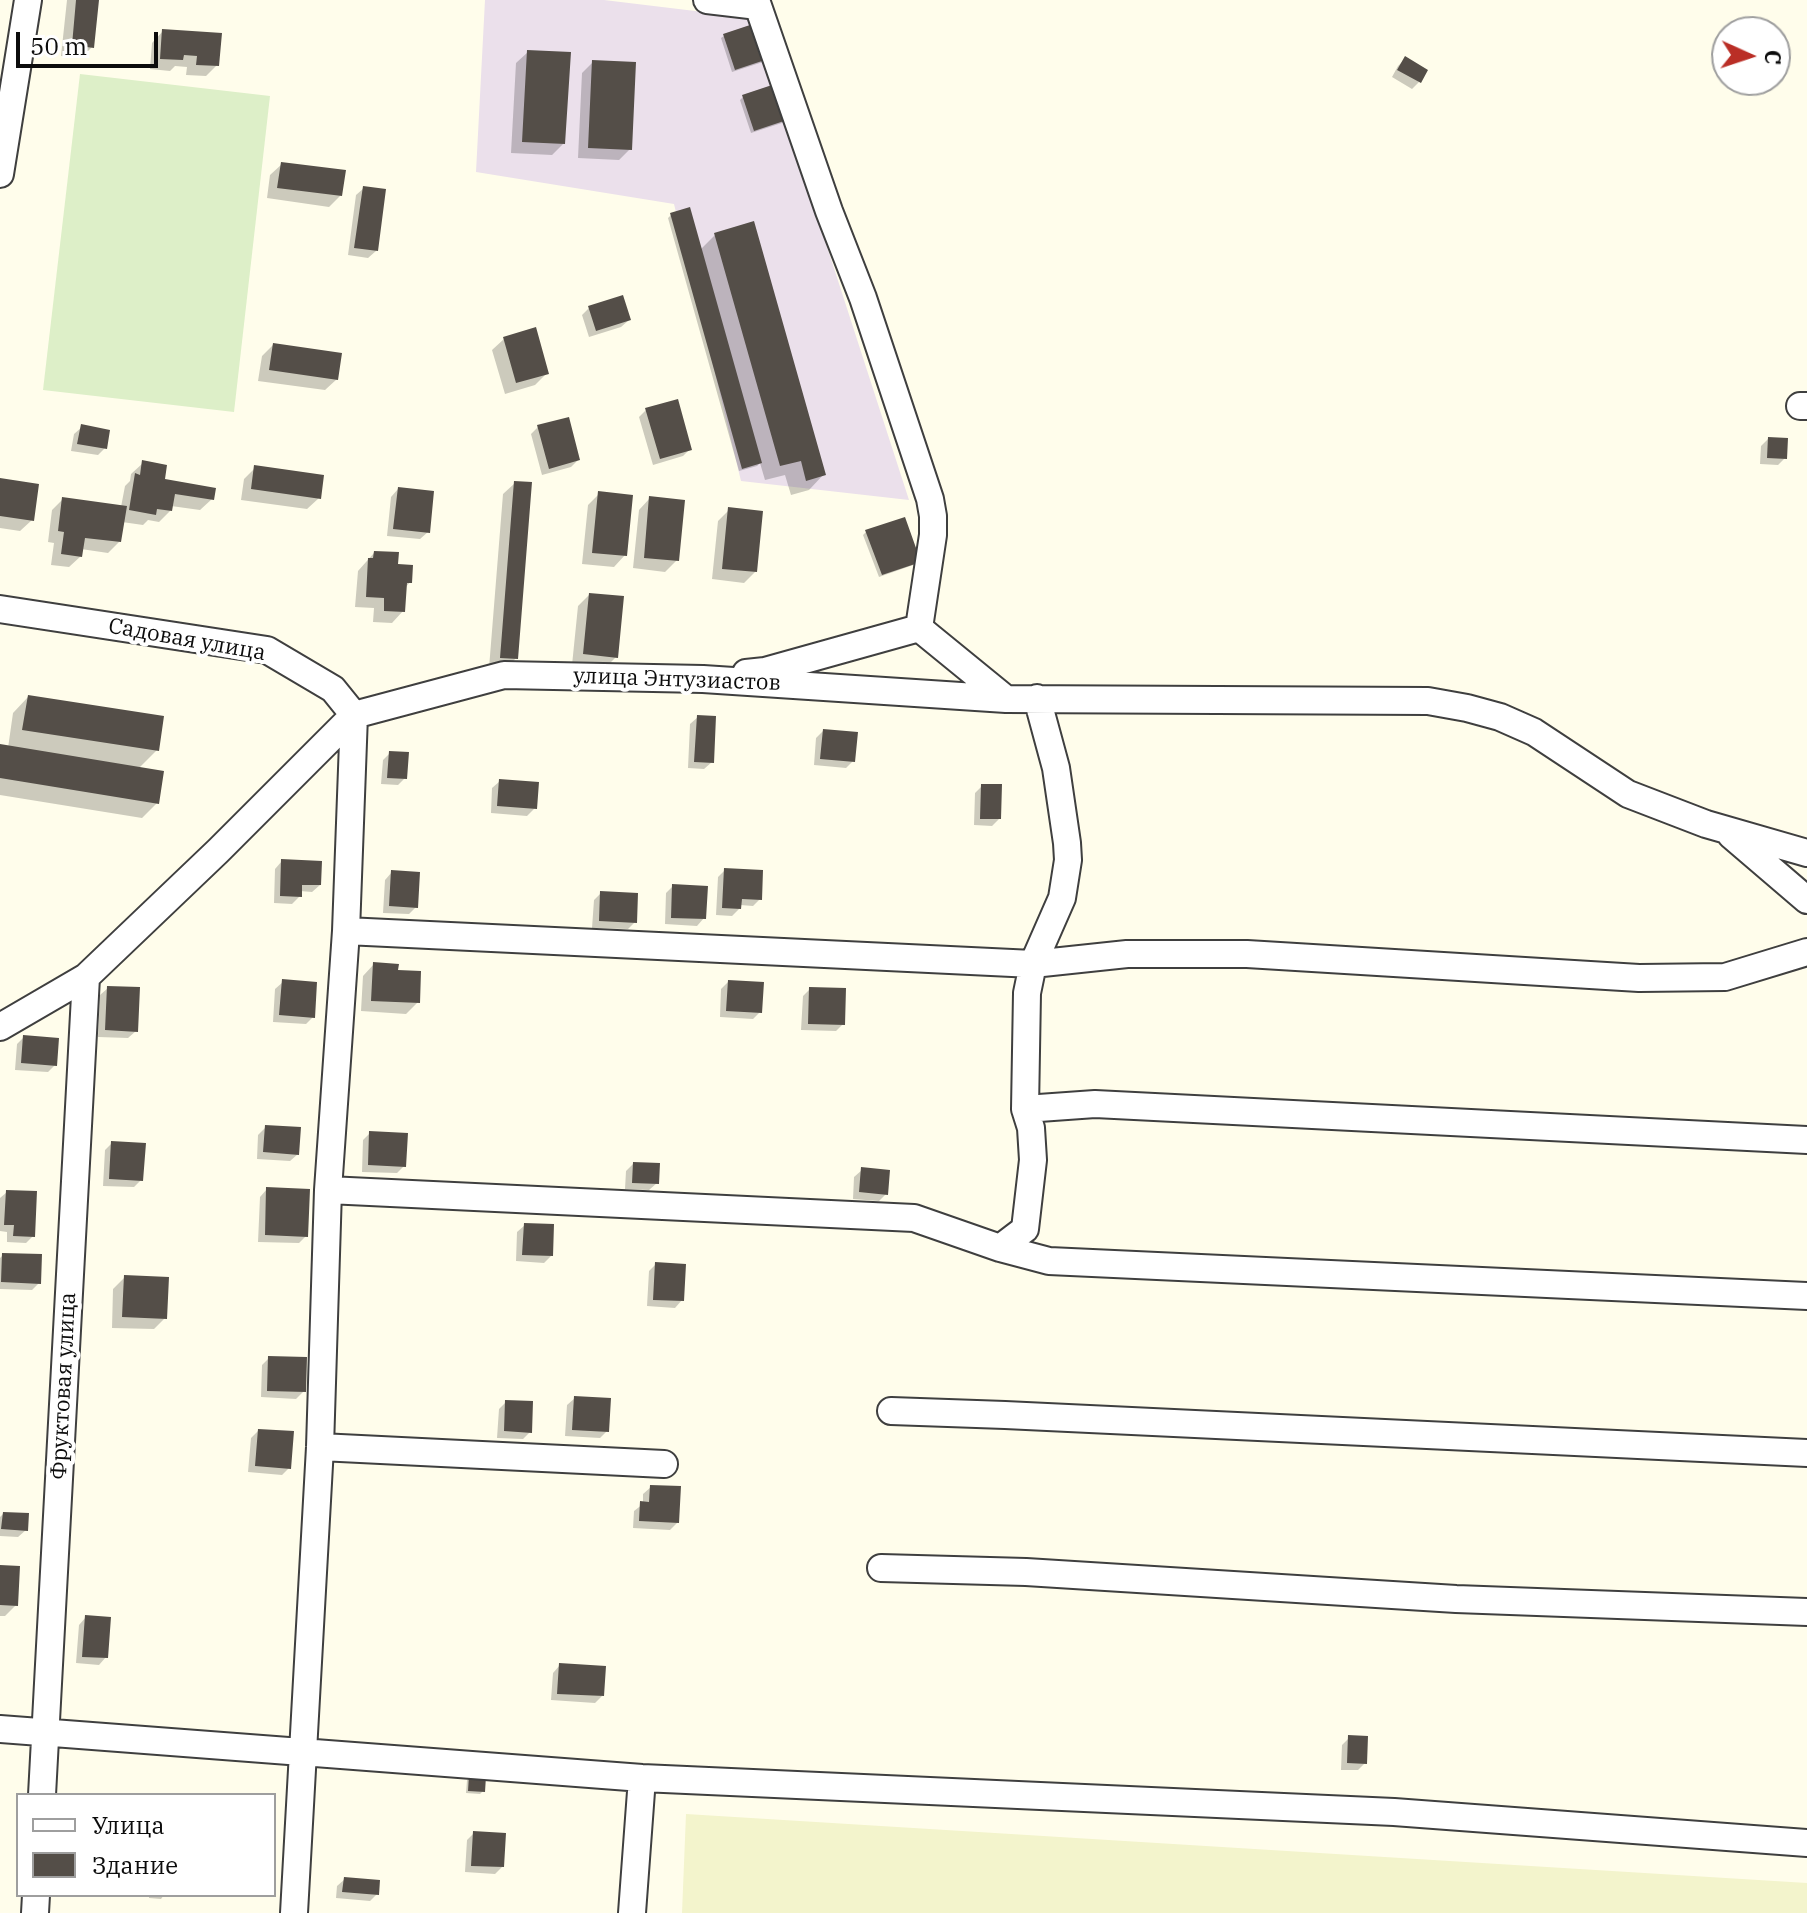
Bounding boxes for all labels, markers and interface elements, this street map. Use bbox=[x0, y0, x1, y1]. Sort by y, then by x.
scale bar bbox=[20, 16, 162, 66]
north arrow bbox=[1711, 16, 1791, 96]
text: 50 m bbox=[30, 30, 87, 62]
text: С bbox=[1759, 49, 1788, 65]
street label: Садовая улица bbox=[106, 613, 268, 667]
street label: улица Энтузиастов bbox=[573, 663, 781, 697]
street label: Фруктовая улица bbox=[46, 1292, 82, 1480]
legend bbox=[16, 1793, 276, 1897]
text: Улица bbox=[92, 1809, 165, 1841]
text: Здание bbox=[92, 1849, 178, 1881]

